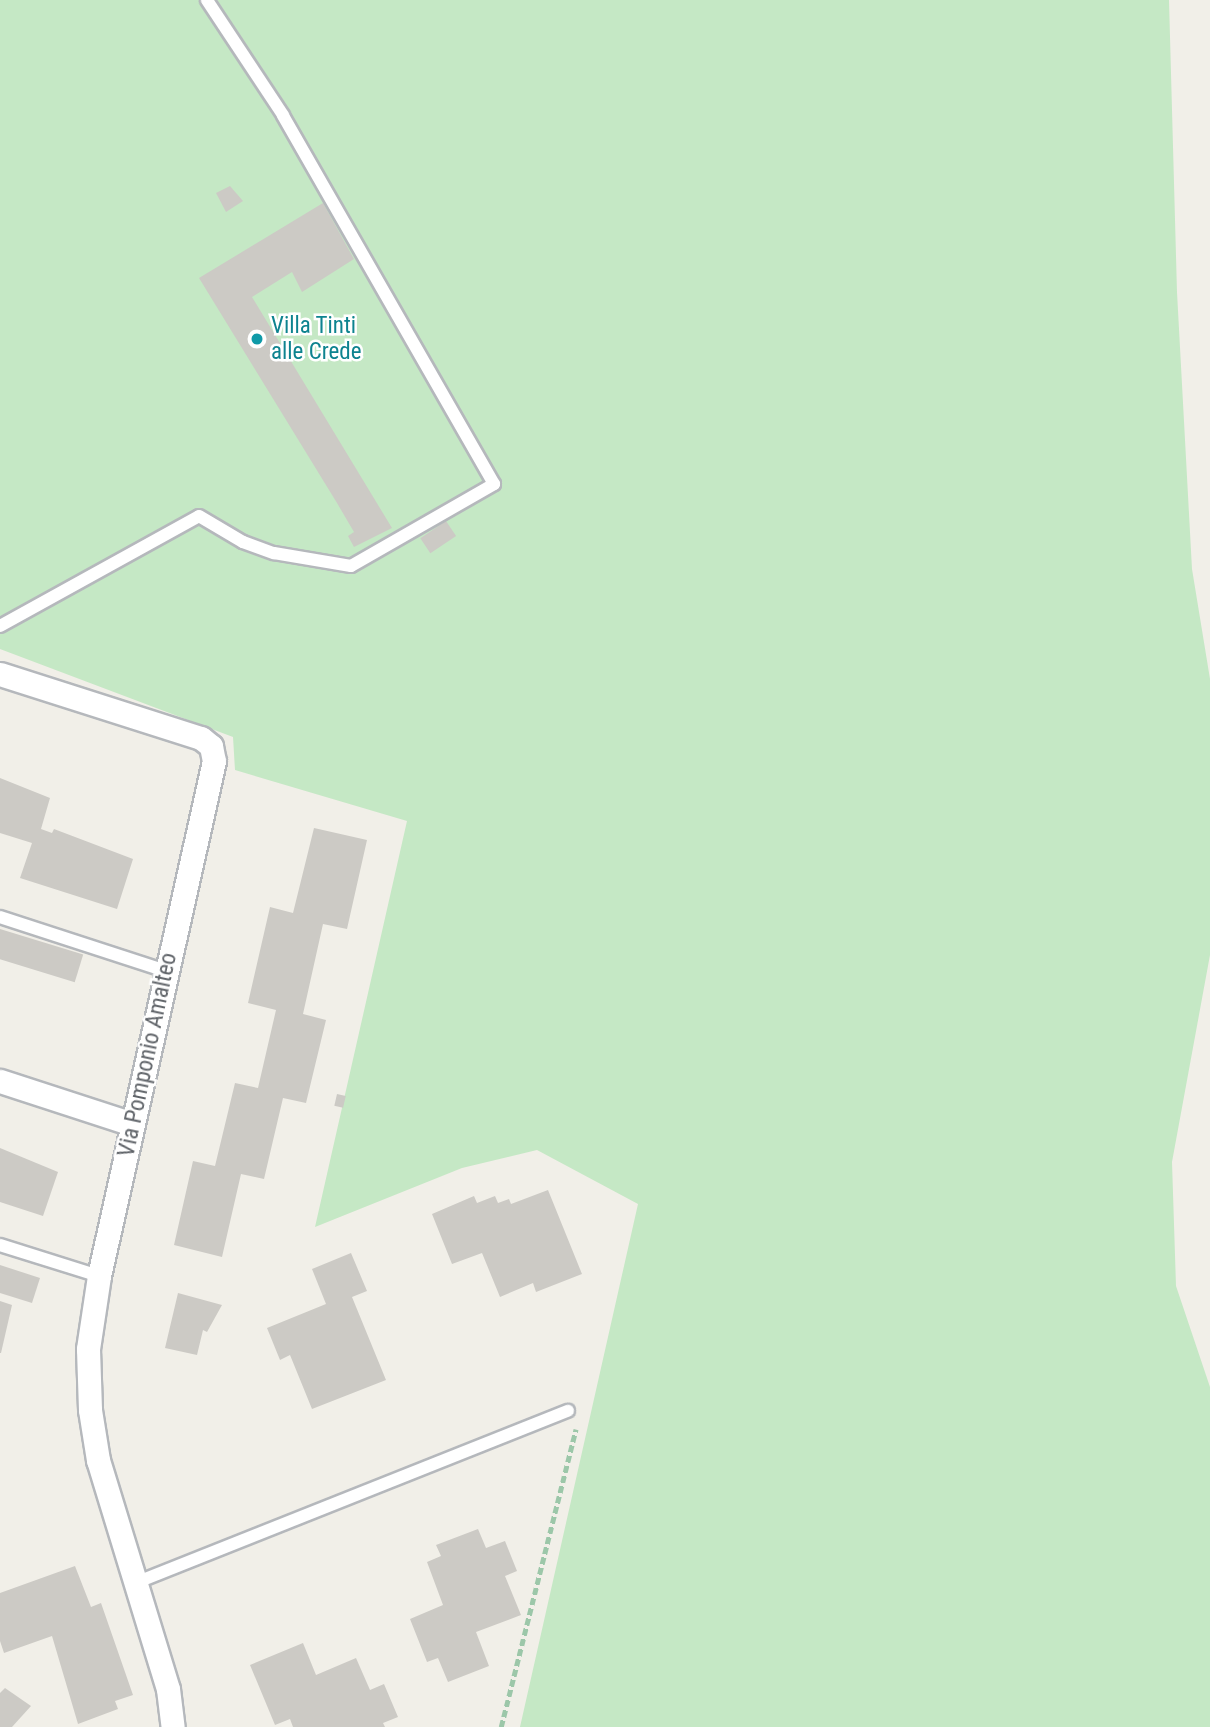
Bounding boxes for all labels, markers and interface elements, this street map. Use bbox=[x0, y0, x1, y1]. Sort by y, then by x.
place label: Villa Tinti alle Crede bbox=[271, 312, 361, 366]
marker: Villa Tinti alle Crede bbox=[249, 331, 265, 347]
street label: Via Pomponio Amalteo bbox=[113, 950, 183, 1160]

